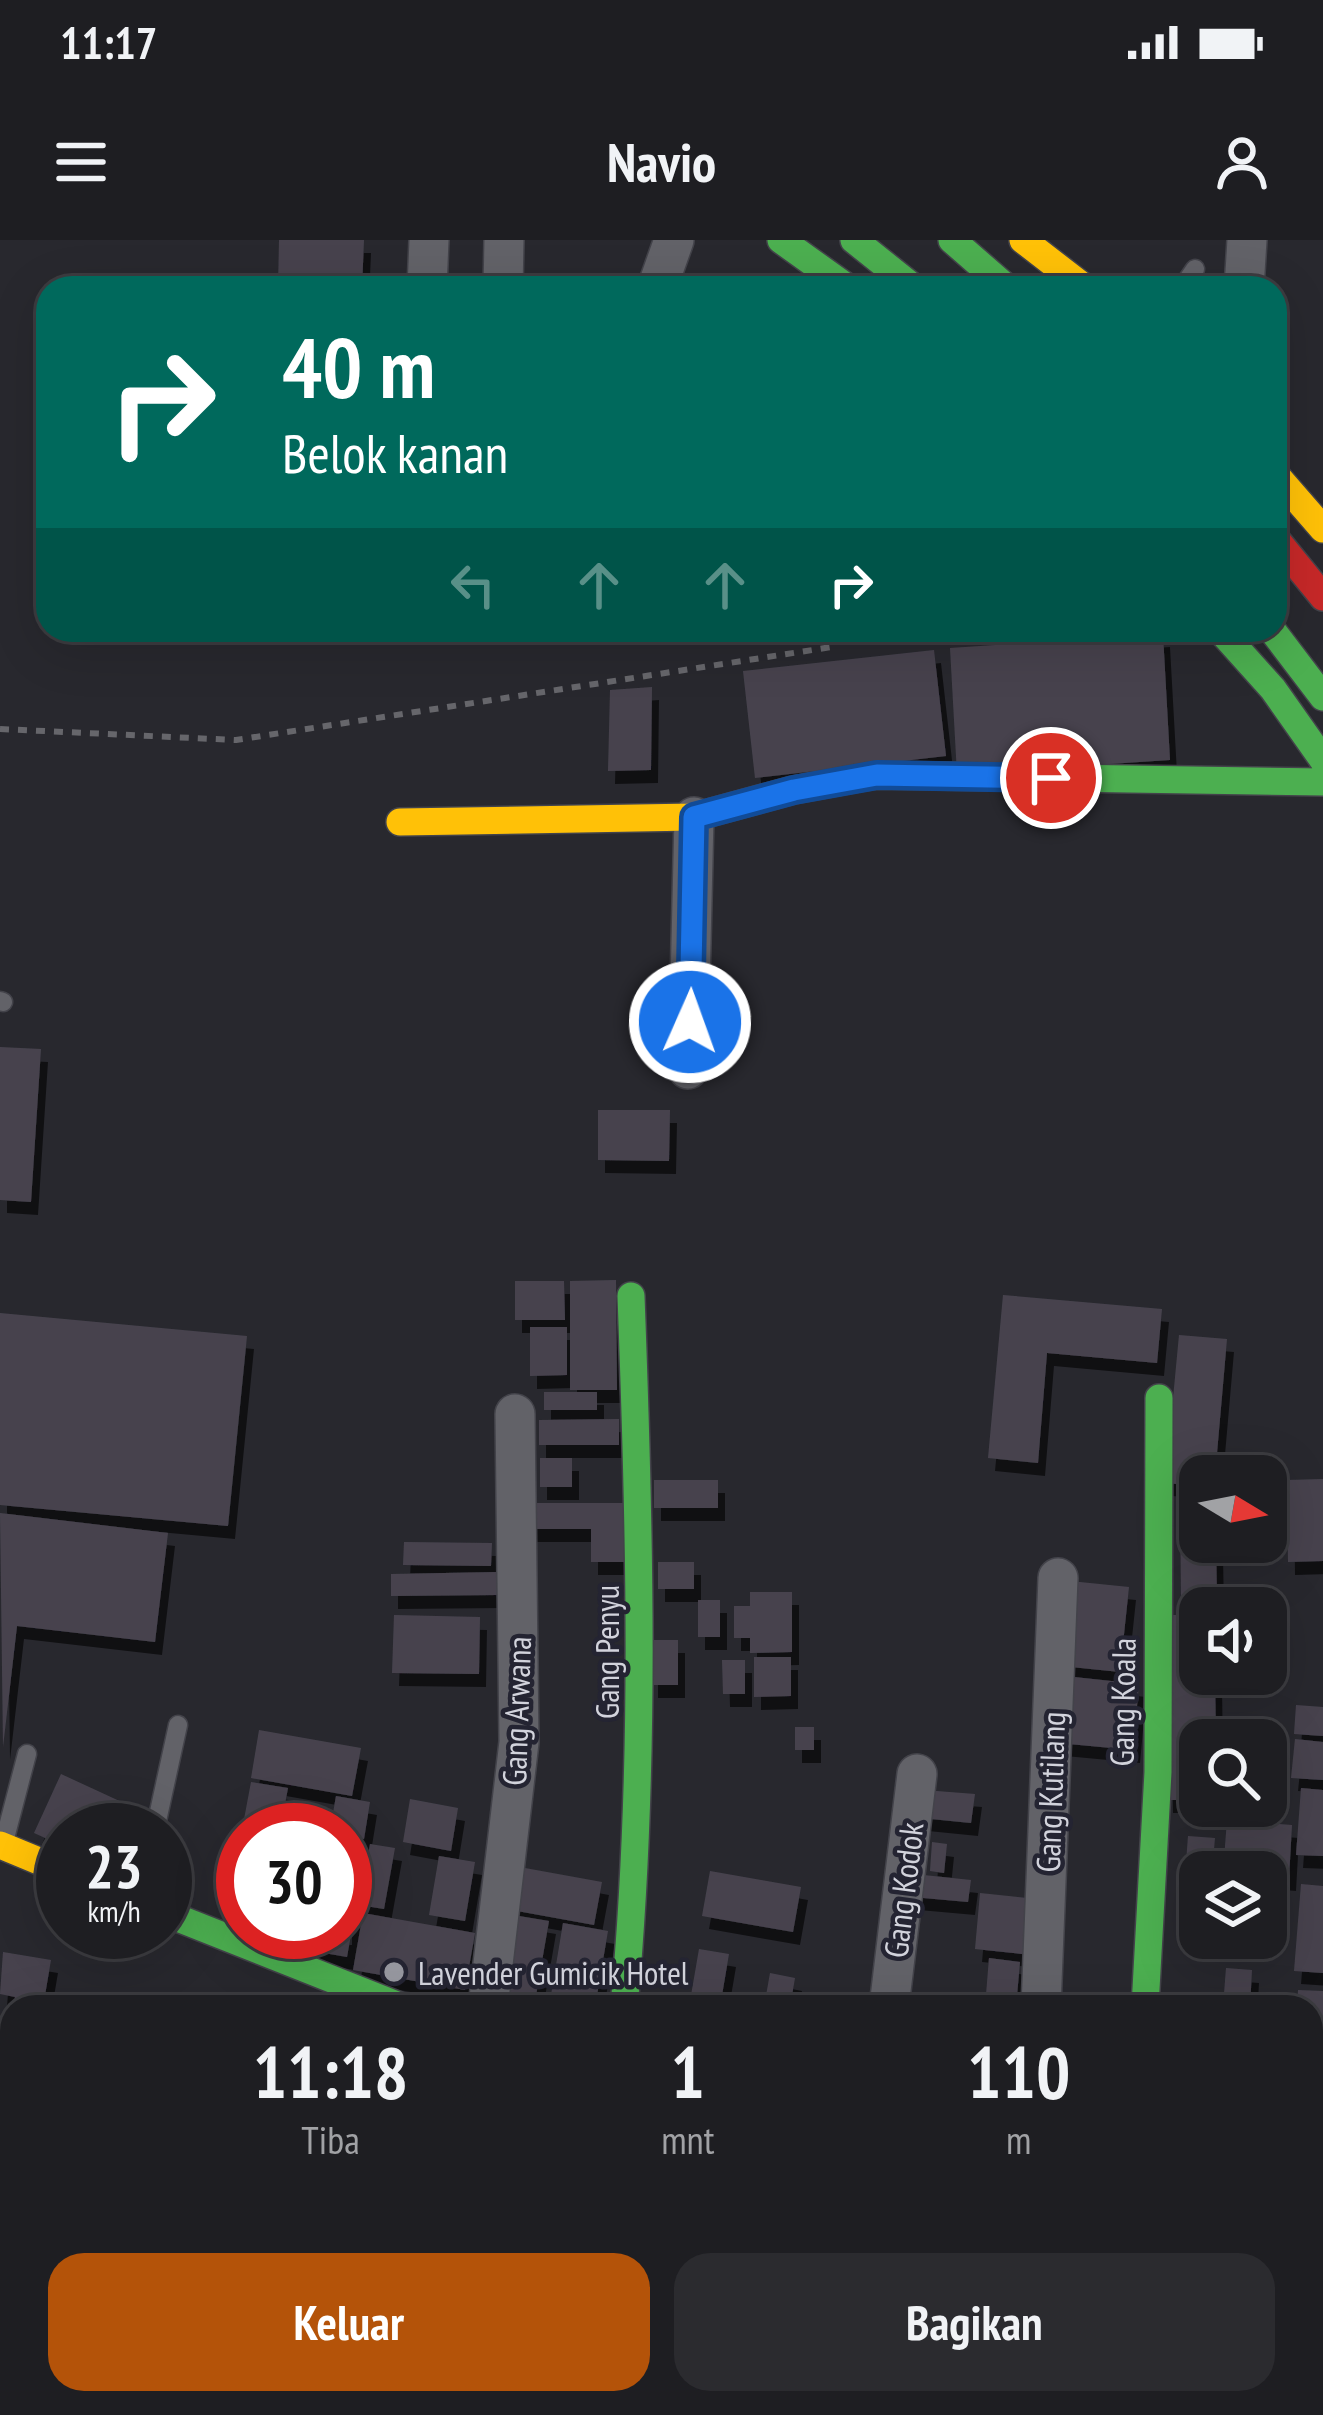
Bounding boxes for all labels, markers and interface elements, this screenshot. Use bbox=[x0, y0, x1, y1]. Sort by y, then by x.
text: 11:17 bbox=[60, 13, 157, 71]
text: Navio bbox=[607, 127, 716, 197]
icon: menu bbox=[48, 129, 114, 195]
icon: person bbox=[1209, 129, 1275, 195]
text: 40 m bbox=[282, 312, 435, 421]
icon: right bbox=[84, 324, 240, 480]
text: Belok kanan bbox=[282, 418, 508, 488]
icon: left bbox=[440, 552, 506, 618]
icon: ahead bbox=[566, 552, 632, 618]
icon: ahead bbox=[692, 552, 758, 618]
icon: right bbox=[818, 552, 884, 618]
pin bbox=[1000, 727, 1102, 829]
icon: arrive bbox=[1018, 745, 1084, 811]
position arrow bbox=[627, 959, 753, 1085]
north arrow bbox=[1179, 1455, 1287, 1563]
map controls bbox=[1179, 1455, 1287, 1959]
street label: Gang Penyu bbox=[585, 1585, 628, 1719]
button: sound bbox=[1179, 1587, 1287, 1695]
street label: Gang Arwana bbox=[492, 1636, 540, 1786]
street label: Gang Koala bbox=[1099, 1637, 1145, 1767]
street label: Gang Kutilang bbox=[1026, 1711, 1074, 1873]
button: search bbox=[1179, 1719, 1287, 1827]
speed limit sign: 30 bbox=[216, 1803, 372, 1959]
street label: Gang Kodok bbox=[873, 1820, 933, 1960]
text: 23 bbox=[85, 1827, 143, 1905]
button: layers bbox=[1179, 1851, 1287, 1959]
text: km/h bbox=[87, 1891, 141, 1930]
place label: Lavender Gumicik Hotel bbox=[418, 1951, 689, 1994]
marker: Lavender Gumicik Hotel bbox=[381, 1959, 407, 1985]
text: 11:18 bbox=[253, 2025, 408, 2118]
text: 1 bbox=[671, 2025, 705, 2118]
text: 110 bbox=[967, 2025, 1070, 2118]
text: Tiba bbox=[301, 2114, 360, 2165]
text: mnt bbox=[661, 2114, 714, 2165]
text: m bbox=[1006, 2114, 1031, 2165]
button: Keluar bbox=[48, 2253, 650, 2391]
button: Bagikan bbox=[674, 2253, 1275, 2391]

